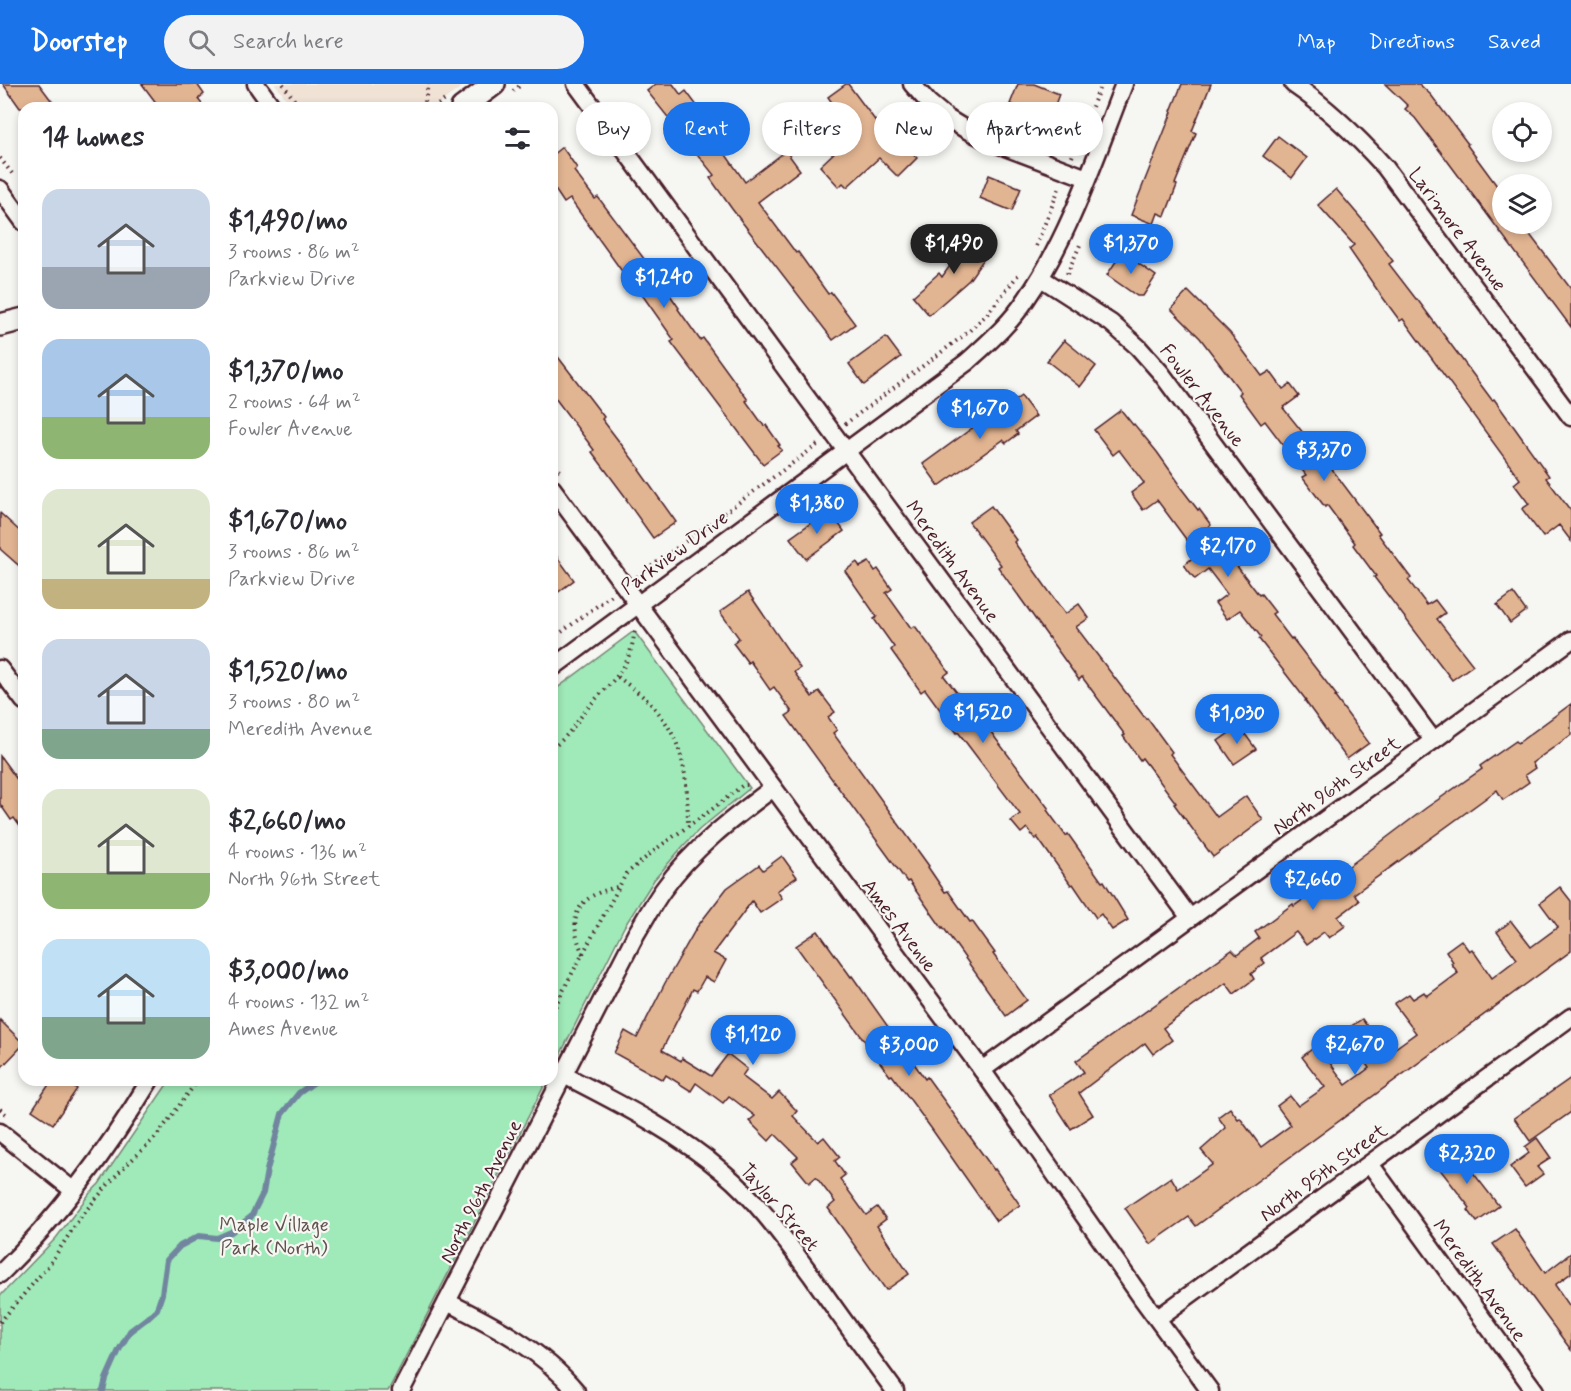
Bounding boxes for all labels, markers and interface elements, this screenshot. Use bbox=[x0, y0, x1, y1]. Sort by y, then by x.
search box bbox=[164, 15, 584, 69]
text: Doorstep bbox=[30, 24, 128, 61]
icon: search bbox=[185, 26, 218, 59]
text: Search here bbox=[233, 28, 344, 56]
text: Map bbox=[1297, 28, 1336, 56]
text: Directions bbox=[1369, 28, 1455, 56]
text: Saved bbox=[1488, 28, 1541, 56]
chip: Buy bbox=[576, 102, 651, 156]
chip: Rent bbox=[663, 102, 750, 156]
chip: Filters bbox=[762, 102, 862, 156]
chip: New bbox=[874, 102, 954, 156]
chip: Apartment bbox=[966, 102, 1103, 156]
map controls bbox=[1492, 102, 1552, 234]
button: locate bbox=[1492, 102, 1552, 162]
text: 14 homes bbox=[42, 121, 144, 155]
icon: filters bbox=[501, 122, 534, 155]
street label: Larimore Avenue bbox=[1401, 163, 1512, 297]
button: layers bbox=[1492, 174, 1552, 234]
text: $1,490/mo bbox=[228, 205, 348, 239]
icon: home bbox=[90, 213, 162, 285]
pin: $1,490 bbox=[905, 224, 1003, 275]
pin: $1,370 bbox=[1082, 224, 1180, 275]
text: $1,490 bbox=[925, 230, 983, 257]
text: $1,370 bbox=[1103, 230, 1159, 257]
text: 3 rooms · 86 m² bbox=[228, 239, 360, 266]
pin: $1,240 bbox=[615, 258, 713, 309]
text: $1,240 bbox=[635, 264, 693, 291]
text: Parkview Drive bbox=[228, 266, 355, 293]
street label: Fowler Avenue bbox=[1153, 339, 1251, 453]
text: $1,370/mo bbox=[228, 355, 344, 389]
icon: home bbox=[90, 363, 162, 435]
text: 2 rooms · 64 m² bbox=[228, 389, 361, 416]
pin: $1,670 bbox=[931, 389, 1029, 440]
text: $1,670 bbox=[951, 395, 1009, 422]
text: Fowler Avenue bbox=[228, 416, 352, 443]
pin: $3,370 bbox=[1275, 431, 1373, 482]
text: $3,370 bbox=[1296, 437, 1352, 464]
pin: $1,380 bbox=[768, 484, 866, 535]
text: $1,380 bbox=[789, 490, 845, 517]
street label: Meredith Avenue bbox=[898, 495, 1005, 628]
text: $1,670/mo bbox=[228, 505, 347, 539]
street label: Parkview Drive bbox=[615, 505, 734, 602]
icon: home bbox=[90, 513, 162, 585]
pin: $2,170 bbox=[1179, 527, 1277, 578]
text: $2,170 bbox=[1200, 533, 1256, 560]
text: 3 rooms · 86 m² bbox=[228, 539, 360, 566]
text: Parkview Drive bbox=[228, 566, 355, 593]
text: $1,520/mo bbox=[228, 655, 348, 689]
icon: home bbox=[90, 663, 162, 735]
text: 3 rooms · 80 m² bbox=[228, 689, 360, 716]
pin: $1,520 bbox=[934, 693, 1032, 744]
pin: $1,030 bbox=[1188, 694, 1286, 745]
text: $1,520 bbox=[954, 699, 1012, 726]
text: $1,030 bbox=[1209, 700, 1265, 727]
text: Meredith Avenue bbox=[228, 716, 373, 743]
street label: North 96th Street bbox=[1267, 730, 1407, 842]
text: $2,660/mo bbox=[228, 805, 346, 839]
icon: home bbox=[90, 813, 162, 885]
text: 4 rooms · 136 m² bbox=[228, 839, 367, 866]
pin: $2,660 bbox=[1264, 860, 1362, 911]
text: North 96th Street bbox=[228, 866, 380, 893]
text: $2,660 bbox=[1284, 866, 1342, 893]
street label: Ames Avenue bbox=[855, 874, 943, 978]
text: $3,000/mo bbox=[228, 955, 349, 989]
icon: home bbox=[90, 963, 162, 1035]
text: 4 rooms · 132 m² bbox=[228, 989, 369, 1016]
pin: $1,120 bbox=[704, 1015, 802, 1066]
text: Ames Avenue bbox=[228, 1016, 338, 1043]
text: $1,120 bbox=[725, 1021, 781, 1048]
pin: $2,670 bbox=[1306, 1025, 1404, 1076]
pin: $3,000 bbox=[860, 1026, 958, 1077]
text: $2,670 bbox=[1325, 1031, 1385, 1058]
text: $3,000 bbox=[879, 1032, 939, 1059]
street label: North 96th Avenue bbox=[434, 1115, 529, 1268]
street label: North 95th Street bbox=[1255, 1118, 1393, 1229]
pin: $2,320 bbox=[1418, 1134, 1516, 1185]
text: $2,320 bbox=[1438, 1140, 1496, 1167]
street label: Taylor Street bbox=[733, 1158, 825, 1258]
park label: Maple Village Park (North) bbox=[219, 1212, 329, 1262]
street label: Meredith Avenue bbox=[1425, 1214, 1532, 1347]

